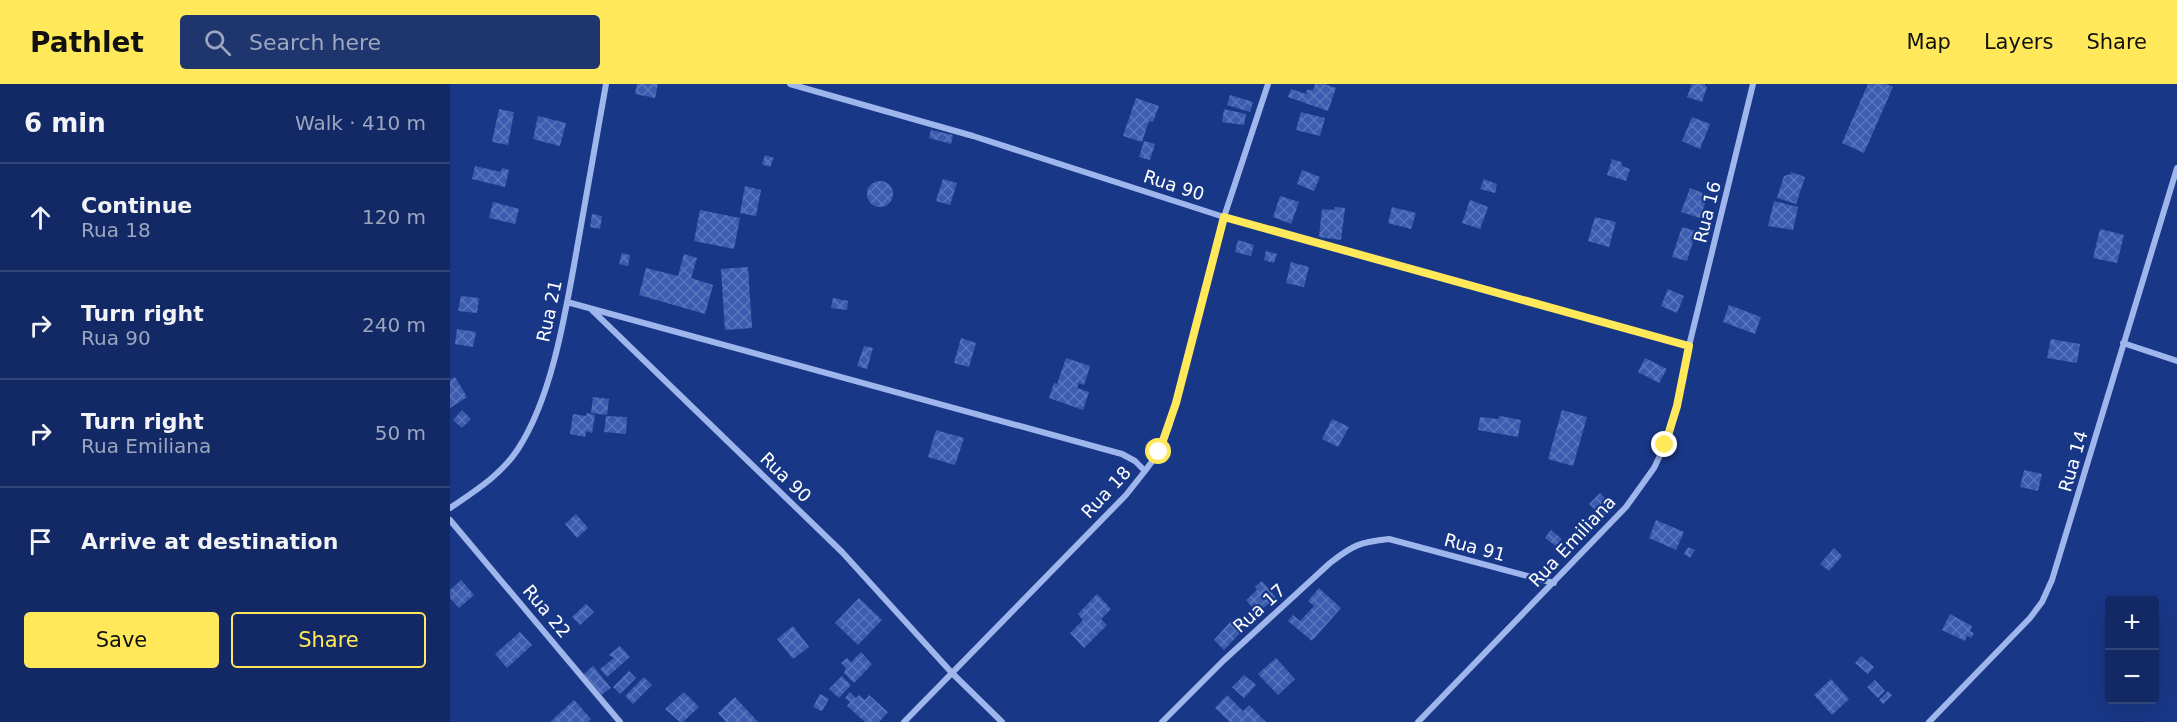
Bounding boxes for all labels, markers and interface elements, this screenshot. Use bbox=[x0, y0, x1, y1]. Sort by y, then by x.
search box bbox=[180, 15, 600, 69]
text: Pathlet bbox=[30, 26, 144, 59]
icon: search bbox=[201, 26, 234, 59]
text: Search here bbox=[249, 30, 381, 55]
text: Map bbox=[1907, 30, 1951, 54]
text: Layers bbox=[1984, 30, 2053, 54]
text: Share bbox=[2086, 30, 2147, 54]
text: 6 min bbox=[24, 108, 106, 138]
text: Walk · 410 m bbox=[295, 111, 426, 135]
street label: Rua 90 bbox=[1141, 165, 1207, 205]
street label: Rua 16 bbox=[1689, 179, 1725, 245]
text: Continue bbox=[81, 193, 192, 218]
icon: ahead bbox=[24, 201, 57, 234]
text: 120 m bbox=[362, 205, 426, 229]
text: Rua 18 bbox=[81, 218, 151, 242]
street label: Rua 21 bbox=[532, 278, 566, 344]
text: Turn right bbox=[81, 301, 204, 326]
icon: right bbox=[24, 309, 57, 342]
text: 240 m bbox=[362, 313, 426, 337]
text: Rua 90 bbox=[81, 326, 151, 350]
text: Turn right bbox=[81, 409, 204, 434]
icon: right bbox=[24, 417, 57, 450]
text: 50 m bbox=[375, 421, 426, 445]
street label: Rua 14 bbox=[2054, 428, 2092, 494]
route end bbox=[1651, 431, 1677, 457]
text: Rua Emiliana bbox=[81, 434, 211, 458]
route start bbox=[1145, 438, 1171, 464]
street label: Rua 90 bbox=[756, 448, 816, 506]
street label: Rua 18 bbox=[1077, 462, 1135, 522]
street label: Rua Emiliana bbox=[1524, 491, 1620, 591]
icon: arrive bbox=[24, 525, 57, 558]
text: Arrive at destination bbox=[81, 529, 338, 554]
street label: Rua 91 bbox=[1442, 529, 1508, 565]
street label: Rua 17 bbox=[1229, 579, 1289, 637]
street label: Rua 22 bbox=[519, 580, 575, 642]
map controls bbox=[2105, 596, 2159, 704]
button: + bbox=[2105, 596, 2159, 650]
button: Save bbox=[24, 612, 219, 668]
button: Share bbox=[231, 612, 426, 668]
button: − bbox=[2105, 650, 2159, 704]

